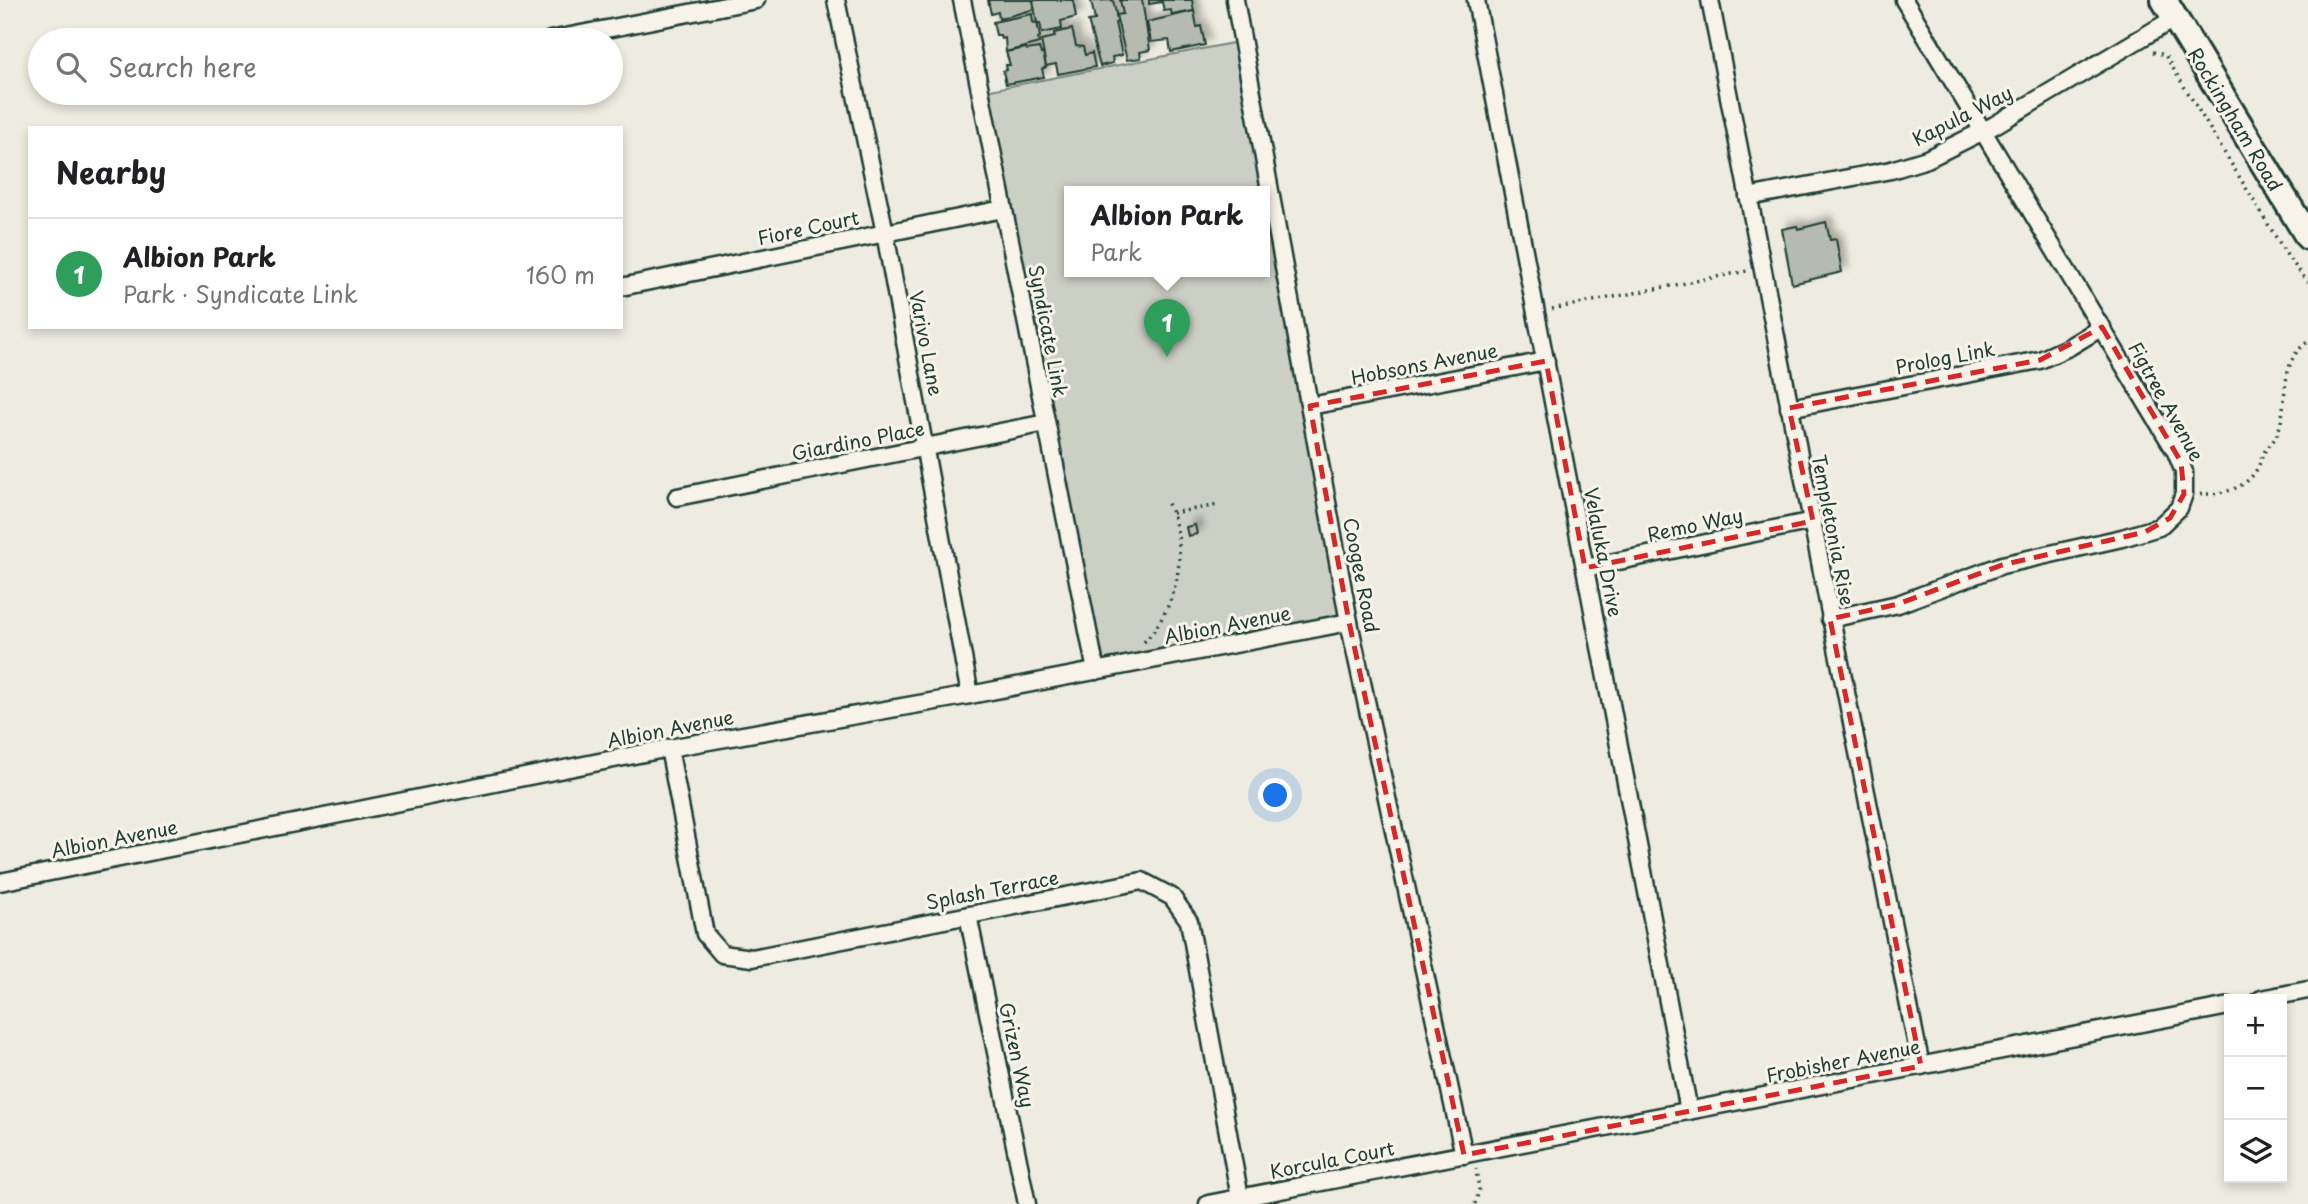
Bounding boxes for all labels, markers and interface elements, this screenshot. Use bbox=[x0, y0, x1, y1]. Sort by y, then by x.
search box bbox=[28, 28, 623, 105]
street label: Rockingham Road bbox=[2182, 42, 2290, 196]
text: Search here bbox=[108, 47, 257, 86]
icon: search bbox=[52, 48, 90, 86]
street label: Kapula Way bbox=[1907, 78, 2017, 152]
text: Nearby bbox=[56, 149, 166, 194]
popup bbox=[1064, 186, 1270, 277]
text: Albion Park bbox=[1091, 195, 1243, 234]
street label: Fiore Court bbox=[755, 203, 862, 251]
text: Park bbox=[1091, 234, 1142, 269]
text: Albion Park bbox=[123, 237, 276, 276]
text: 1 bbox=[74, 257, 85, 292]
text: 160 m bbox=[526, 257, 595, 292]
street label: Syndicate Link bbox=[1022, 263, 1076, 400]
text: Park · Syndicate Link bbox=[123, 276, 358, 311]
street label: Varivo Lane bbox=[903, 288, 951, 398]
pin: 1 bbox=[1144, 299, 1190, 357]
street label: Prolog Link bbox=[1893, 334, 1997, 380]
street label: Hobsons Avenue bbox=[1348, 335, 1500, 391]
street label: Figtree Avenue bbox=[2122, 336, 2212, 466]
street label: Giardino Place bbox=[789, 413, 927, 467]
street label: Templetonia Rise bbox=[1806, 452, 1862, 608]
street label: Velaluka Drive bbox=[1578, 485, 1630, 619]
street label: Remo Way bbox=[1644, 500, 1746, 548]
street label: Coogee Road bbox=[1337, 515, 1387, 635]
street label: Albion Avenue bbox=[1161, 598, 1293, 650]
street label: Albion Avenue bbox=[604, 702, 736, 754]
your location bbox=[1258, 778, 1292, 812]
street label: Albion Avenue bbox=[48, 812, 180, 864]
street label: Splash Terrace bbox=[923, 862, 1061, 916]
map controls bbox=[2224, 994, 2287, 1183]
button: + bbox=[2224, 994, 2287, 1057]
street label: Grizen Way bbox=[993, 1000, 1043, 1110]
street label: Frobisher Avenue bbox=[1763, 1031, 1923, 1089]
button: − bbox=[2224, 1057, 2287, 1120]
button: layers bbox=[2224, 1120, 2287, 1183]
street label: Korcula Court bbox=[1267, 1133, 1397, 1185]

